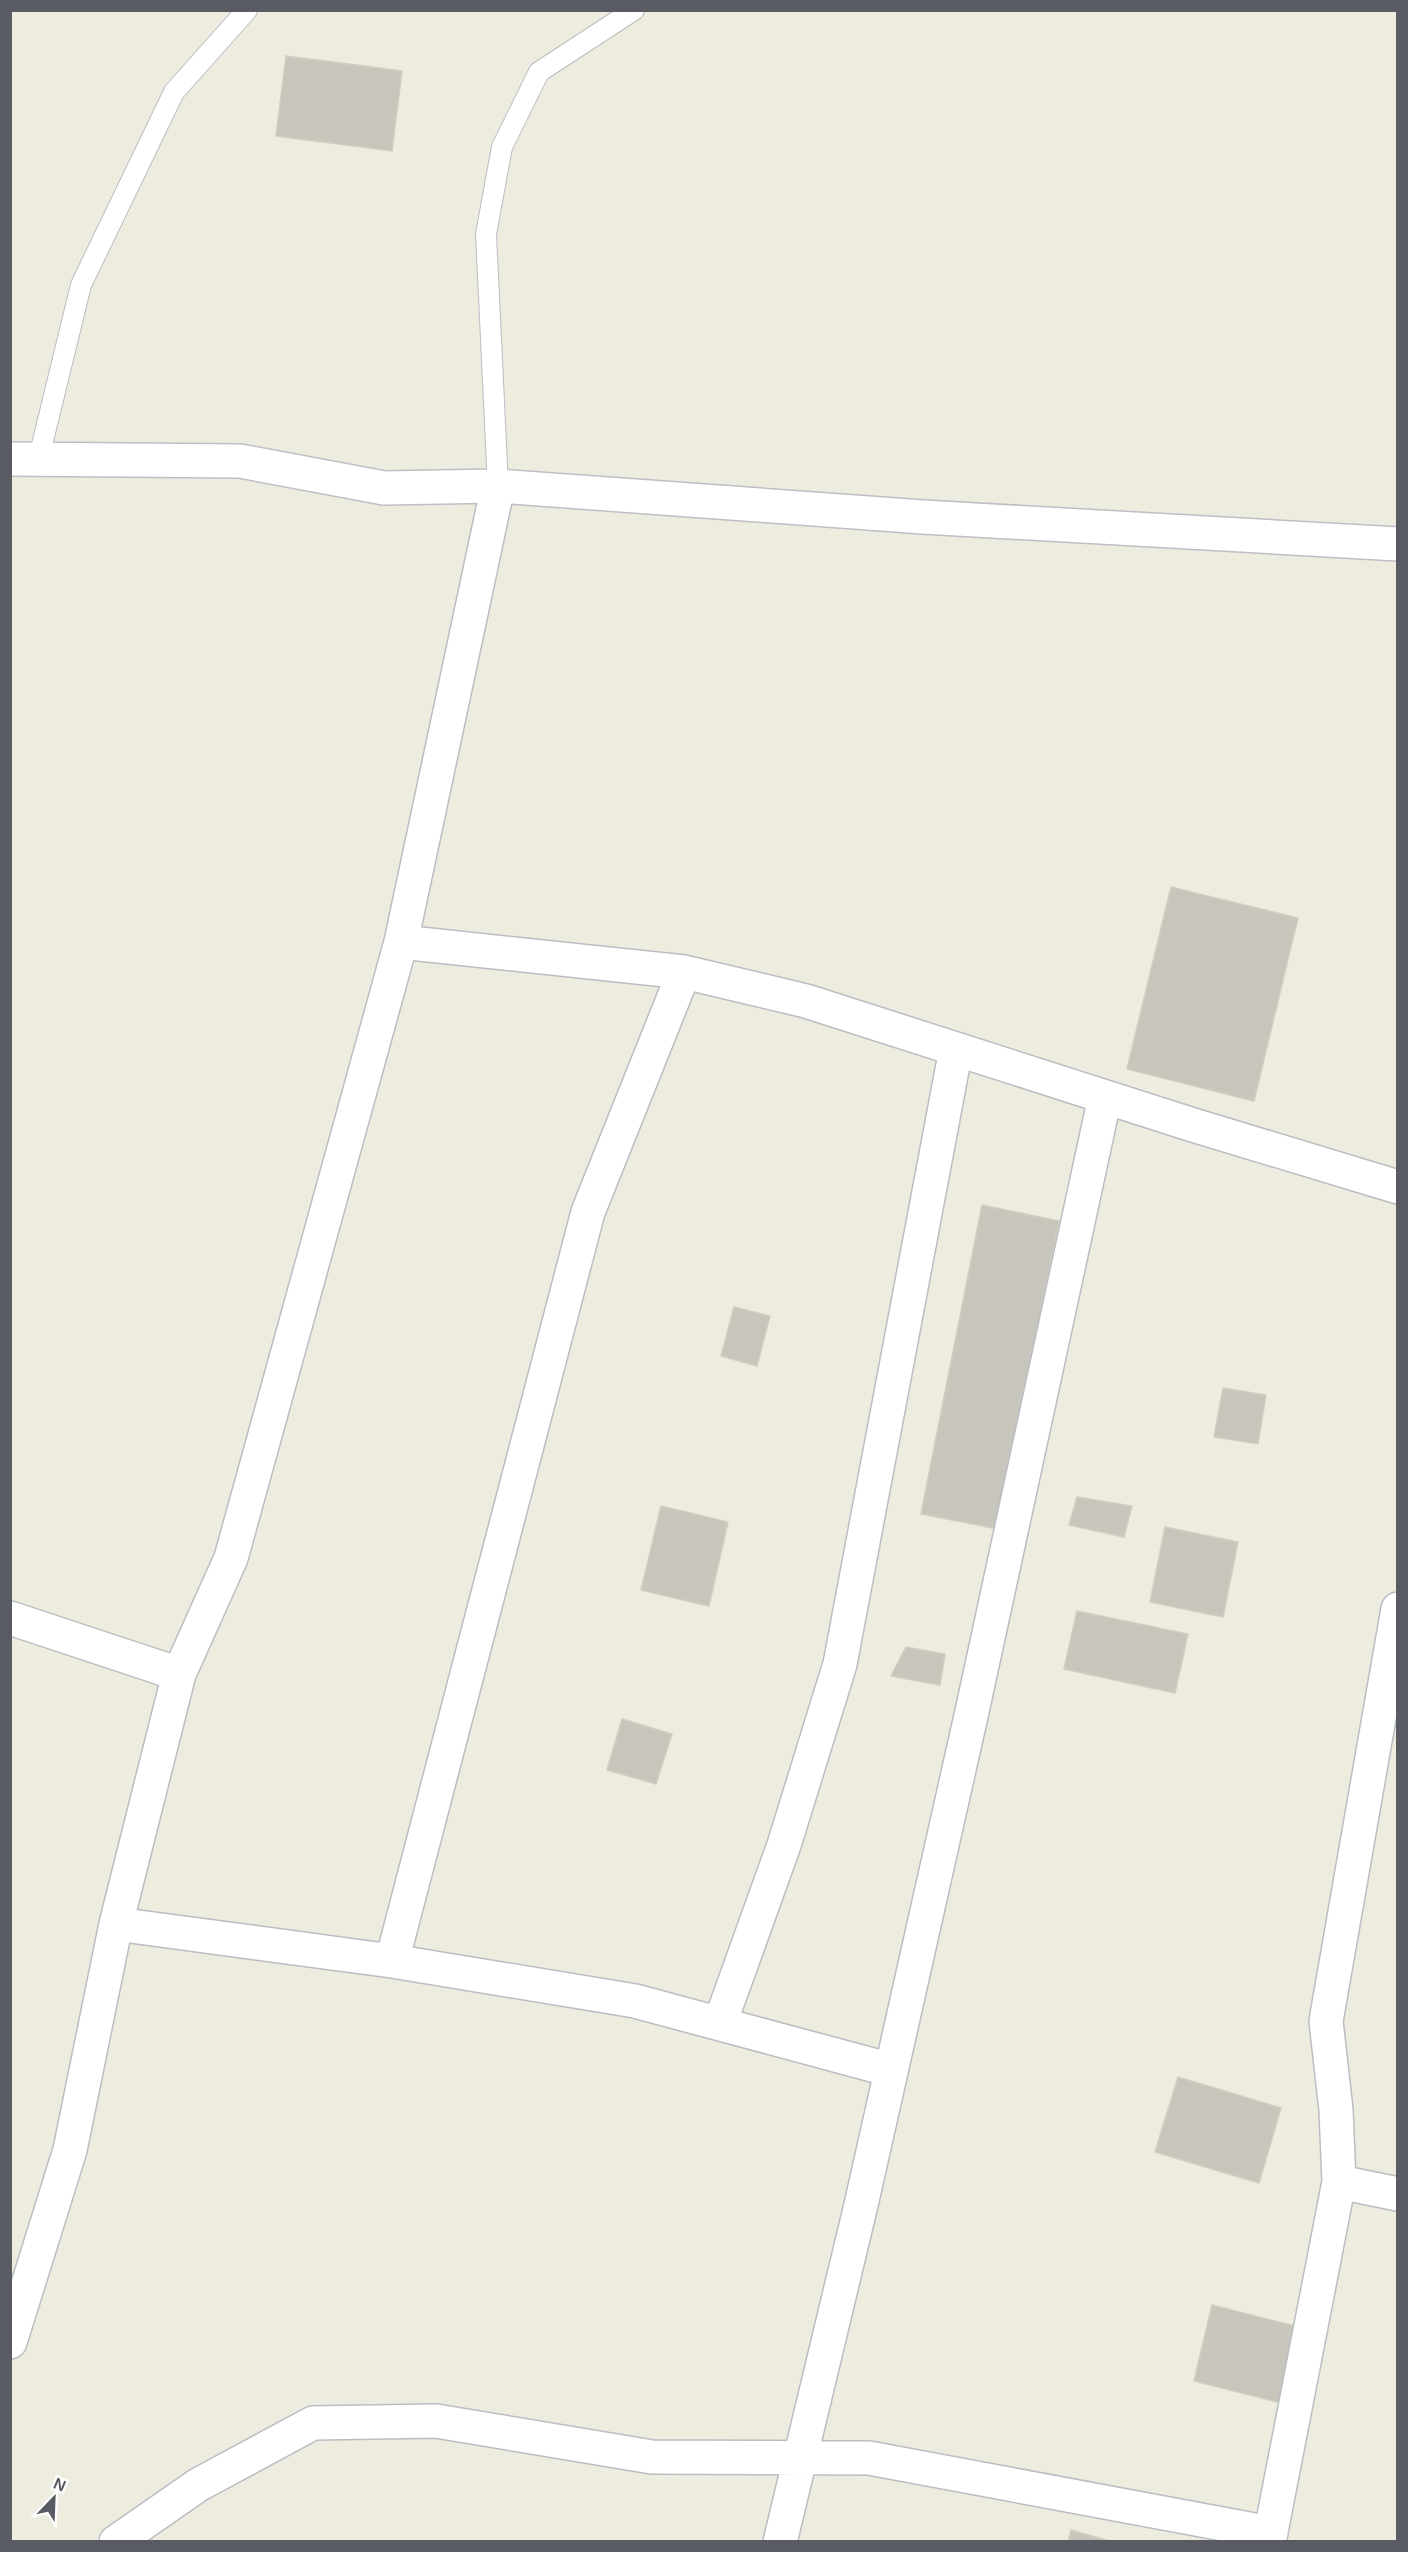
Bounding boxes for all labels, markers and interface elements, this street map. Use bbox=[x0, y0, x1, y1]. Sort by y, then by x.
north arrow bbox=[24, 2468, 84, 2528]
text: N bbox=[51, 2475, 68, 2495]

